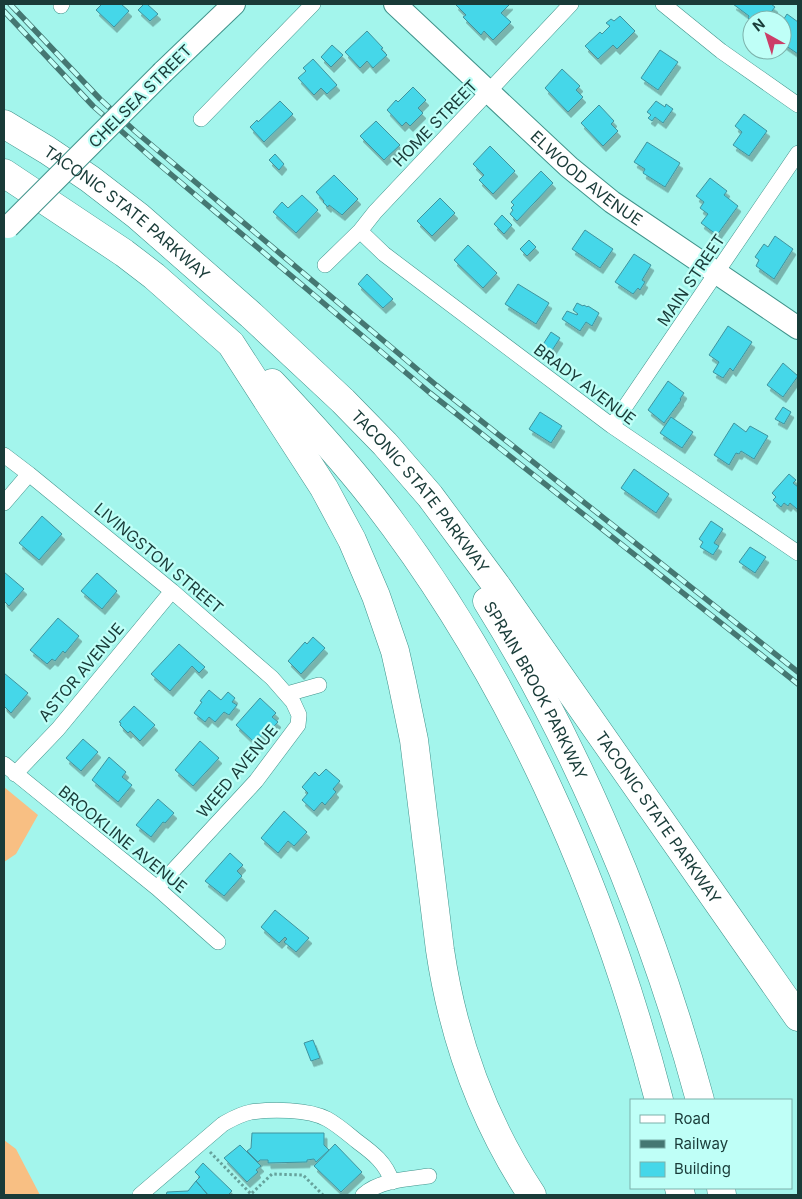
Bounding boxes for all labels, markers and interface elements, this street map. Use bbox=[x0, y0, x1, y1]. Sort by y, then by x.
north arrow bbox=[742, 10, 792, 60]
text: N bbox=[749, 15, 768, 34]
street label: CHELSEA STREET bbox=[84, 40, 196, 152]
street label: HOME STREET bbox=[389, 75, 481, 171]
street label: ELWOOD AVENUE bbox=[526, 126, 646, 230]
street label: TACONIC STATE PARKWAY bbox=[40, 141, 214, 284]
street label: MAIN STREET bbox=[653, 230, 729, 330]
street label: BRADY AVENUE bbox=[530, 339, 640, 429]
street label: TACONIC STATE PARKWAY bbox=[347, 406, 494, 577]
street label: LIVINGSTON STREET bbox=[91, 498, 227, 618]
street label: SPRAIN BROOK PARKWAY bbox=[480, 597, 592, 783]
street label: ASTOR AVENUE bbox=[34, 619, 128, 725]
street label: WEED AVENUE bbox=[192, 720, 282, 822]
street label: TACONIC STATE PARKWAY bbox=[591, 727, 726, 908]
street label: BROOKLINE AVENUE bbox=[55, 781, 191, 897]
legend bbox=[630, 1099, 792, 1189]
text: Road bbox=[674, 1109, 710, 1128]
text: Railway bbox=[674, 1134, 729, 1153]
text: Building bbox=[674, 1159, 731, 1178]

